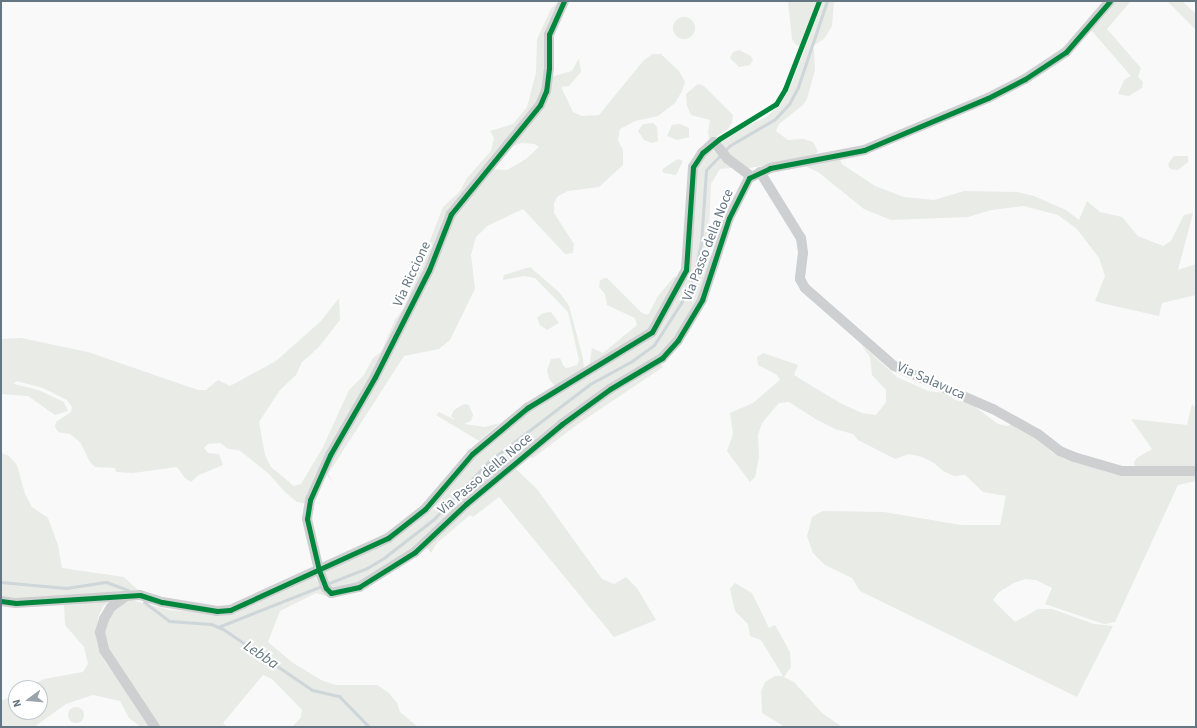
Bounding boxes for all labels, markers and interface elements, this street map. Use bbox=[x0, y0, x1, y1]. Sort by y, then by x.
street label: Via Passo della Noce bbox=[679, 187, 737, 303]
street label: Via Riccione bbox=[390, 239, 434, 309]
street label: Via Salavuca bbox=[894, 358, 968, 404]
street label: Via Passo della Noce bbox=[434, 430, 536, 518]
water label: Lebba bbox=[240, 637, 282, 673]
north arrow bbox=[8, 680, 48, 720]
text: N bbox=[9, 698, 25, 709]

